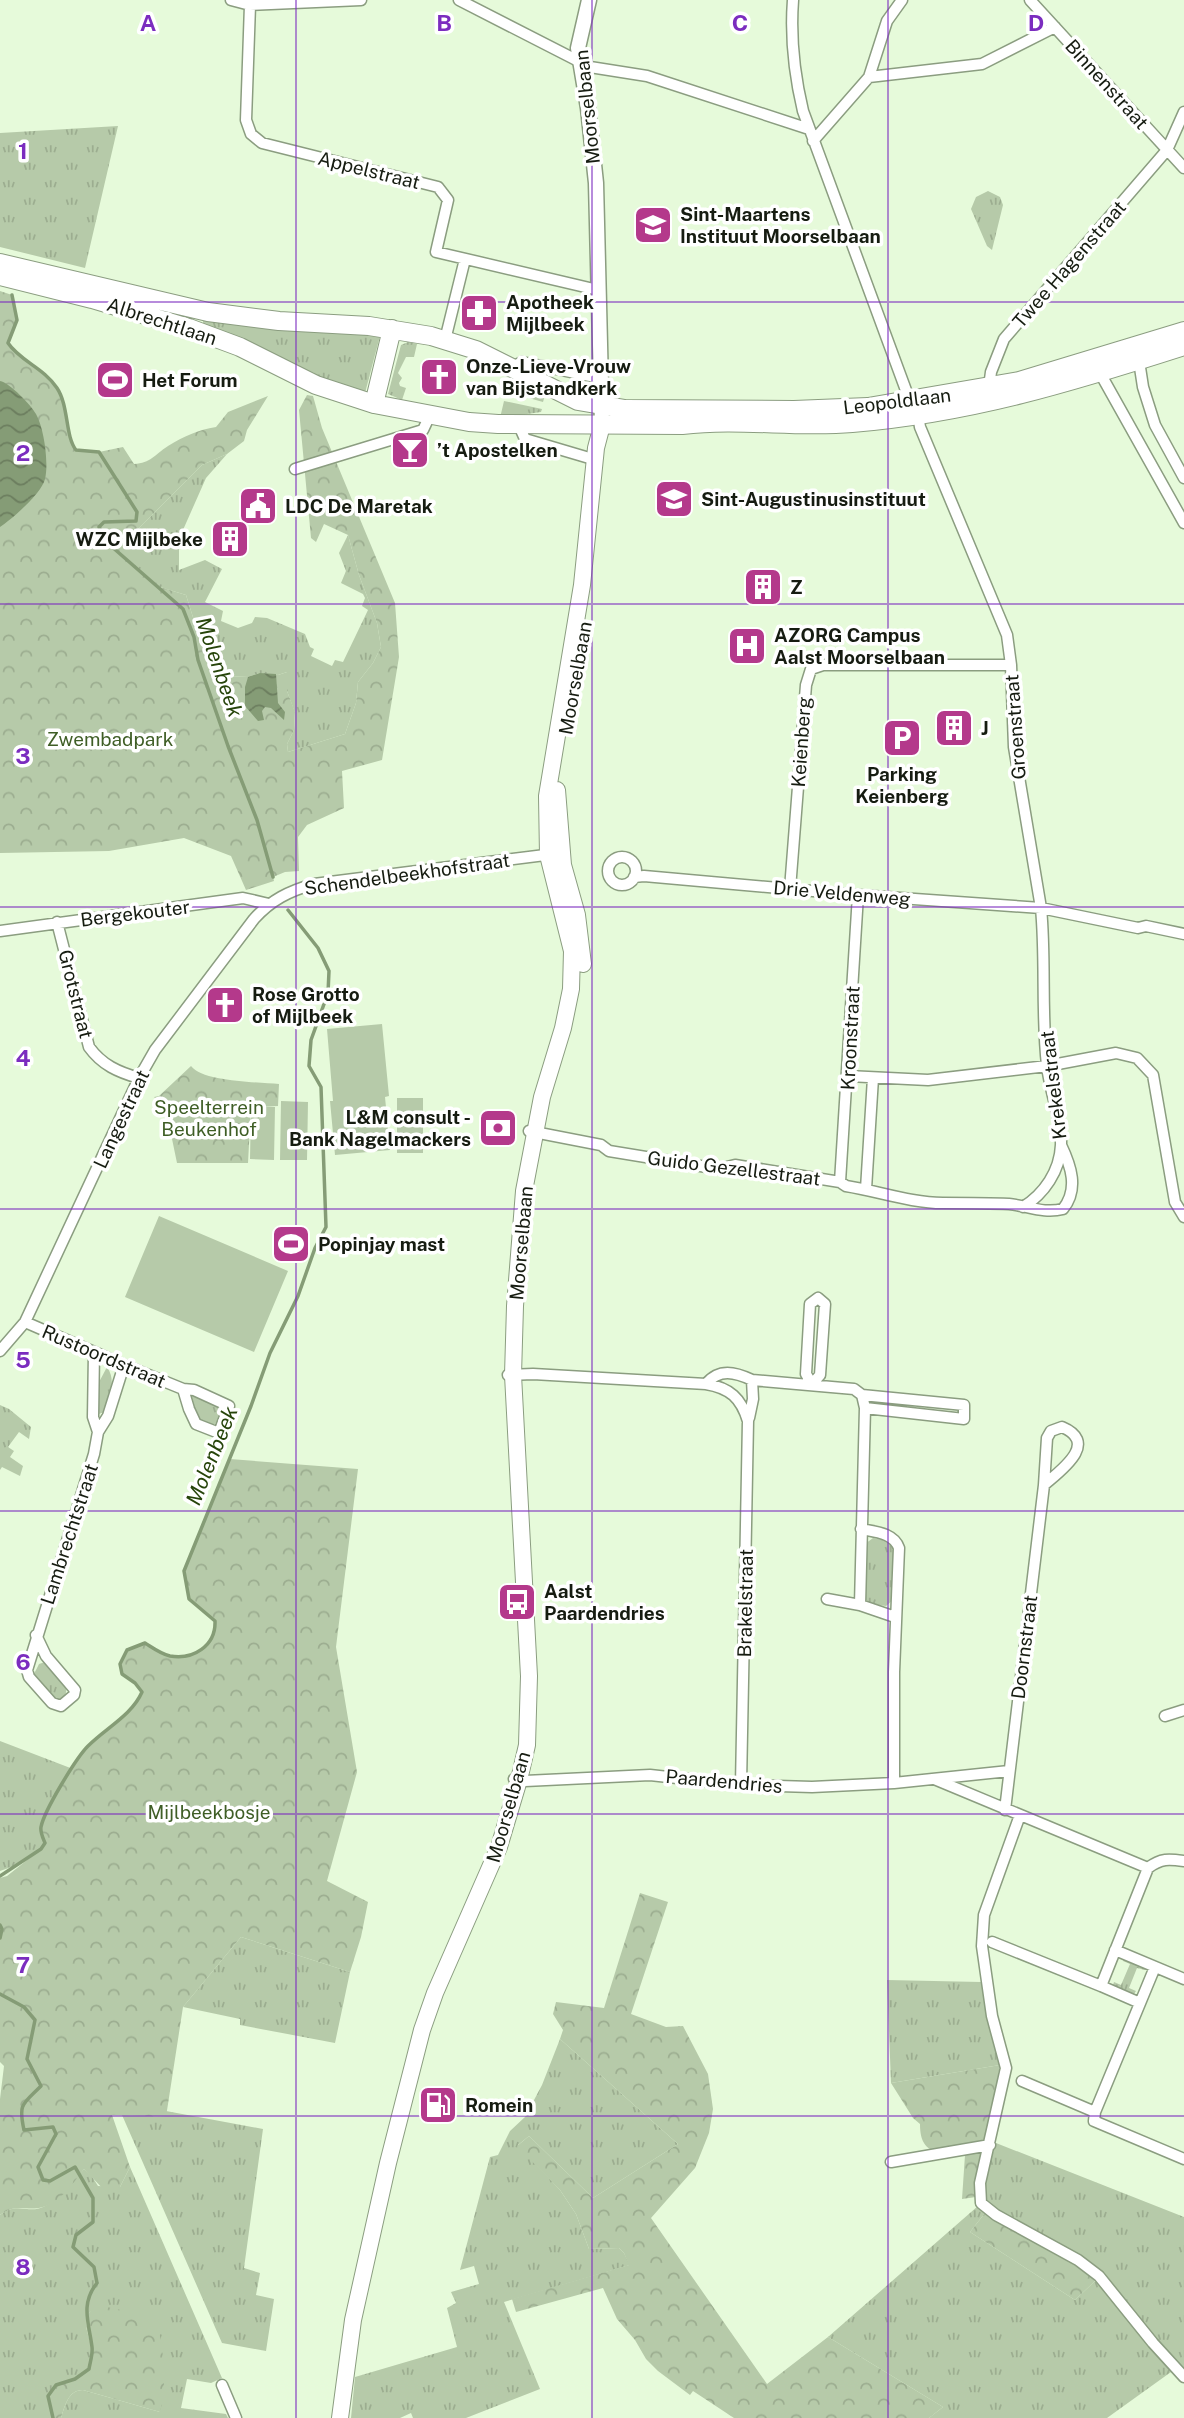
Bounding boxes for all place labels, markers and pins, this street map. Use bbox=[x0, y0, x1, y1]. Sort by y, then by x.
place label: Sint-Maartens Instituut Moorselbaan bbox=[680, 203, 881, 247]
school or university icon: Sint-Maartens Instituut Moorselbaan bbox=[632, 204, 674, 246]
place label: Apotheek Mijlbeek bbox=[506, 291, 594, 335]
pharmacy icon: Apotheek Mijlbeek bbox=[458, 292, 500, 334]
place label: Onze-Lieve-Vrouw van Bijstandkerk bbox=[466, 355, 631, 399]
church icon: Onze-Lieve-Vrouw van Bijstandkerk bbox=[418, 356, 460, 398]
sports icon: Het Forum bbox=[94, 359, 136, 401]
place label: Het Forum bbox=[142, 369, 238, 391]
bar icon: ’t Apostelken bbox=[389, 429, 431, 471]
place label: ’t Apostelken bbox=[437, 439, 558, 461]
school or university icon: Sint-Augustinusinstituut bbox=[653, 478, 695, 520]
public building icon: LDC De Maretak bbox=[237, 485, 279, 527]
place label: Sint-Augustinusinstituut bbox=[701, 488, 926, 510]
place label: LDC De Maretak bbox=[285, 495, 433, 517]
building icon: WZC Mijlbeke bbox=[209, 518, 251, 560]
place label: WZC Mijlbeke bbox=[76, 528, 203, 550]
building icon: Z bbox=[742, 566, 784, 608]
place label: Z bbox=[790, 576, 803, 598]
place label: AZORG Campus Aalst Moorselbaan bbox=[774, 624, 945, 668]
hospital icon: AZORG Campus Aalst Moorselbaan bbox=[726, 625, 768, 667]
building icon: J bbox=[933, 707, 975, 749]
parking icon: Parking Keienberg bbox=[881, 717, 923, 759]
place label: J bbox=[981, 717, 989, 739]
place label: Parking Keienberg bbox=[855, 763, 949, 807]
place label: Rose Grotto of Mijlbeek bbox=[252, 983, 360, 1027]
church icon: Rose Grotto of Mijlbeek bbox=[204, 984, 246, 1026]
place label: L&M consult - Bank Nagelmackers bbox=[289, 1106, 471, 1150]
bank icon: L&M consult - Bank Nagelmackers bbox=[477, 1107, 519, 1149]
sports icon: Popinjay mast bbox=[270, 1223, 312, 1265]
place label: Popinjay mast bbox=[318, 1233, 445, 1255]
place label: Aalst Paardendries bbox=[544, 1580, 665, 1624]
bus stop icon: Aalst Paardendries bbox=[496, 1581, 538, 1623]
fuel station icon: Romein bbox=[417, 2084, 459, 2126]
place label: Romein bbox=[465, 2094, 533, 2116]

